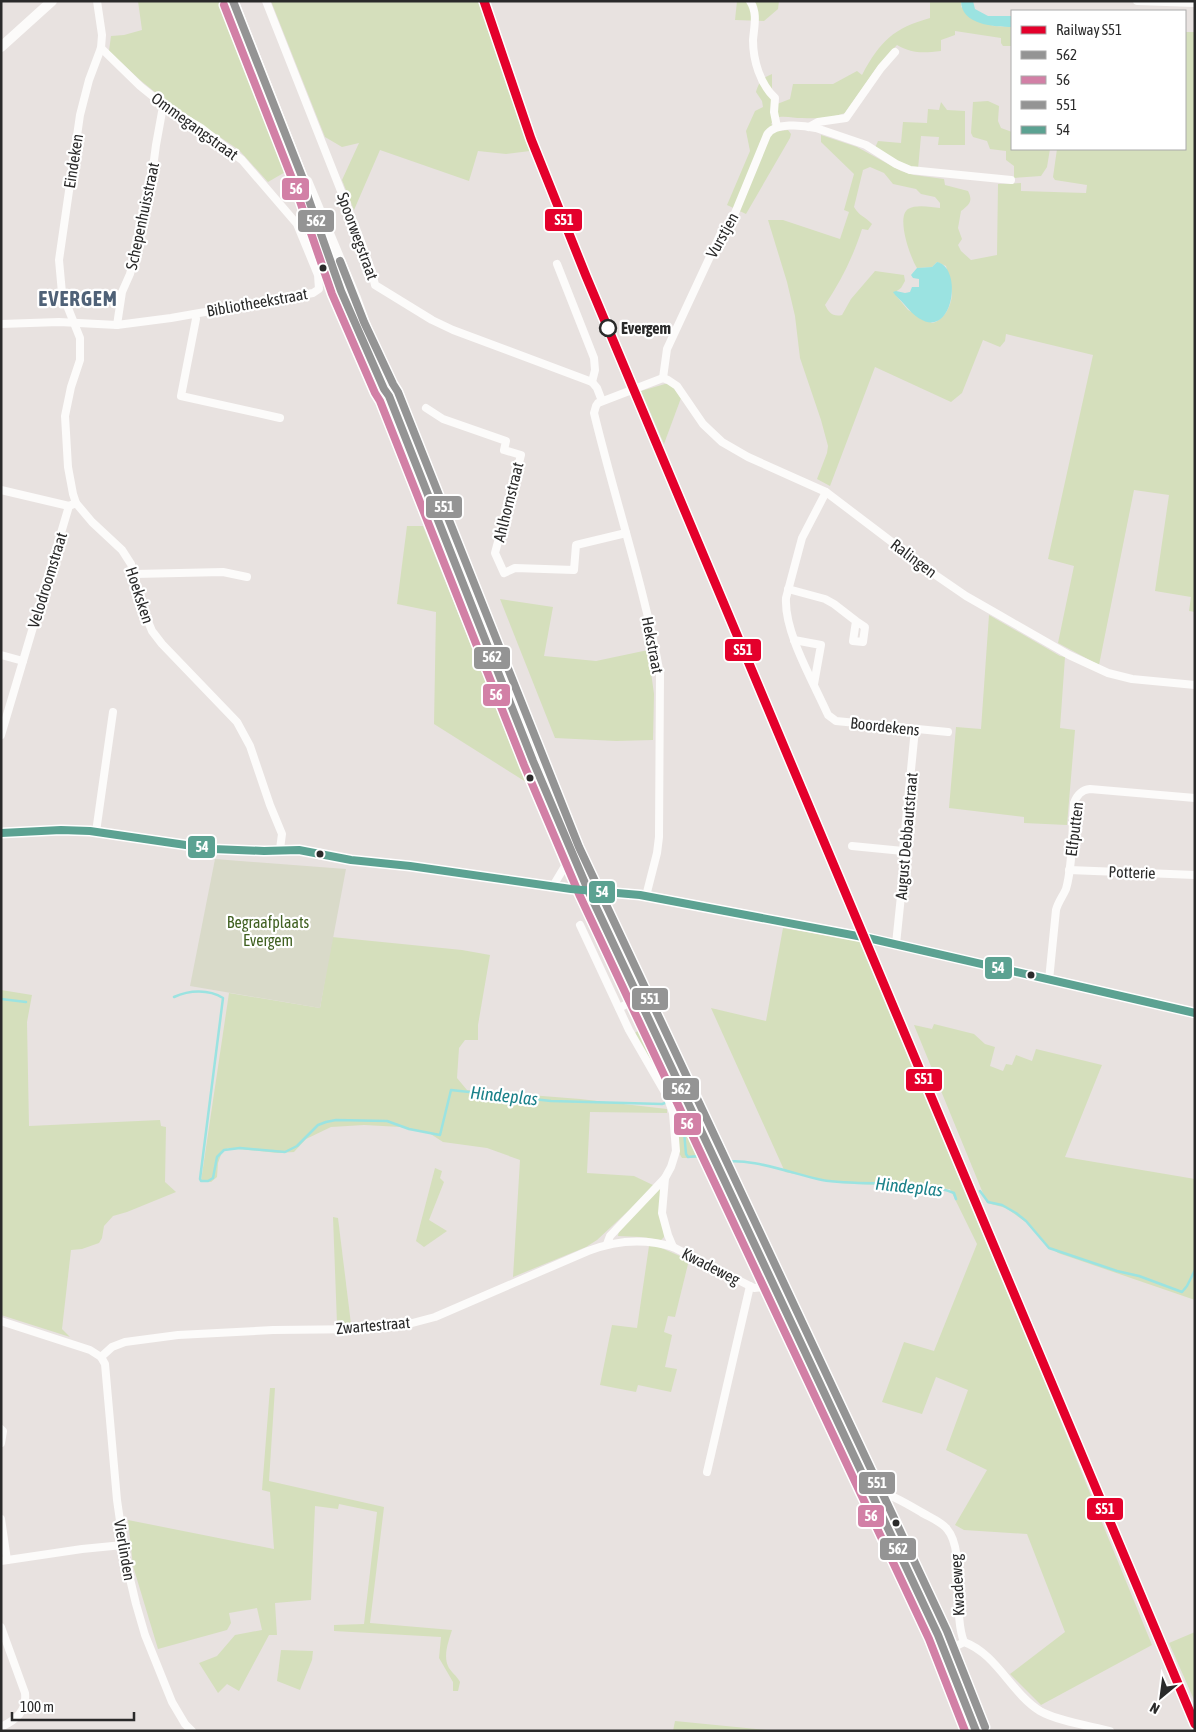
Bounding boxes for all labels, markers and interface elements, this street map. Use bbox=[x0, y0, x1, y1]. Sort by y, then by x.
legend bbox=[1011, 10, 1186, 150]
text: Railway S51 bbox=[1056, 21, 1122, 38]
text: 562 bbox=[1056, 46, 1077, 63]
text: 56 bbox=[1056, 71, 1070, 88]
street label: Ommegangstraat bbox=[148, 89, 242, 164]
text: 551 bbox=[1056, 96, 1077, 113]
text: 54 bbox=[1056, 121, 1070, 138]
street label: Eindeken bbox=[60, 133, 86, 189]
street label: Schepenhuisstraat bbox=[122, 160, 163, 272]
line badge: 56 bbox=[281, 177, 310, 201]
text: 56 bbox=[289, 181, 303, 197]
street label: Spoorwegstraat bbox=[333, 190, 382, 283]
line badge: S51 bbox=[544, 208, 583, 232]
line badge: 562 bbox=[297, 209, 335, 233]
street label: Vurstjen bbox=[702, 209, 743, 261]
text: S51 bbox=[554, 212, 574, 228]
text: 562 bbox=[306, 213, 326, 229]
unlabelled marker bbox=[318, 263, 328, 273]
street label: Bibliotheekstraat bbox=[205, 284, 309, 320]
district label: EVERGEM bbox=[38, 286, 118, 310]
marker: Evergem bbox=[599, 319, 617, 337]
place label: Evergem bbox=[621, 319, 671, 337]
street label: Ahlhornstraat bbox=[489, 460, 527, 544]
line badge: 551 bbox=[425, 495, 463, 519]
text: 551 bbox=[434, 499, 454, 515]
street label: Velodroomstraat bbox=[24, 530, 70, 630]
street label: Ralingen bbox=[887, 535, 940, 582]
street label: Hoeksken bbox=[122, 564, 158, 626]
street label: Hekstraat bbox=[639, 615, 667, 675]
line badge: S51 bbox=[724, 638, 762, 662]
text: S51 bbox=[733, 642, 753, 658]
line badge: 562 bbox=[473, 646, 511, 670]
text: 562 bbox=[482, 649, 502, 665]
line badge: 56 bbox=[482, 683, 511, 707]
text: 56 bbox=[489, 687, 503, 703]
street label: Boordekens bbox=[849, 713, 921, 739]
street label: August Debbautstraat bbox=[891, 771, 922, 901]
unlabelled marker bbox=[525, 773, 535, 783]
street label: Elfputten bbox=[1062, 801, 1087, 857]
line badge: 54 bbox=[187, 835, 216, 859]
text: 54 bbox=[195, 839, 209, 855]
unlabelled marker bbox=[315, 849, 325, 859]
street label: Potterie bbox=[1108, 862, 1156, 882]
line badge: 54 bbox=[588, 880, 616, 904]
text: 54 bbox=[595, 884, 609, 900]
park label: Begraafplaats Evergem bbox=[227, 913, 310, 950]
line badge: 54 bbox=[984, 956, 1013, 980]
text: 54 bbox=[991, 960, 1005, 976]
unlabelled marker bbox=[1026, 970, 1036, 980]
line badge: 551 bbox=[631, 987, 669, 1011]
text: 551 bbox=[640, 991, 660, 1007]
line badge: S51 bbox=[905, 1068, 943, 1092]
text: S51 bbox=[914, 1071, 934, 1087]
line badge: 562 bbox=[662, 1077, 700, 1101]
text: 562 bbox=[671, 1081, 691, 1097]
water label: Hindeplas bbox=[469, 1082, 539, 1109]
line badge: 56 bbox=[673, 1112, 702, 1136]
text: 56 bbox=[680, 1116, 694, 1132]
water label: Hindeplas bbox=[874, 1173, 944, 1200]
street label: Kwadeweg bbox=[679, 1244, 743, 1289]
street label: Zwartestraat bbox=[335, 1313, 411, 1337]
line badge: 551 bbox=[858, 1471, 896, 1495]
text: 551 bbox=[867, 1475, 887, 1491]
line badge: S51 bbox=[1086, 1497, 1124, 1521]
text: S51 bbox=[1095, 1501, 1115, 1517]
line badge: 56 bbox=[857, 1504, 885, 1528]
text: 56 bbox=[864, 1508, 878, 1524]
street label: Vierlinden bbox=[111, 1518, 139, 1582]
unlabelled marker bbox=[891, 1518, 901, 1528]
line badge: 562 bbox=[879, 1537, 917, 1561]
text: 562 bbox=[888, 1541, 908, 1557]
street label: Kwadeweg bbox=[946, 1553, 969, 1617]
north arrow bbox=[1136, 1672, 1186, 1722]
scale bar bbox=[12, 1690, 135, 1722]
text: 100 m bbox=[20, 1698, 54, 1715]
text: N bbox=[1147, 1699, 1162, 1717]

